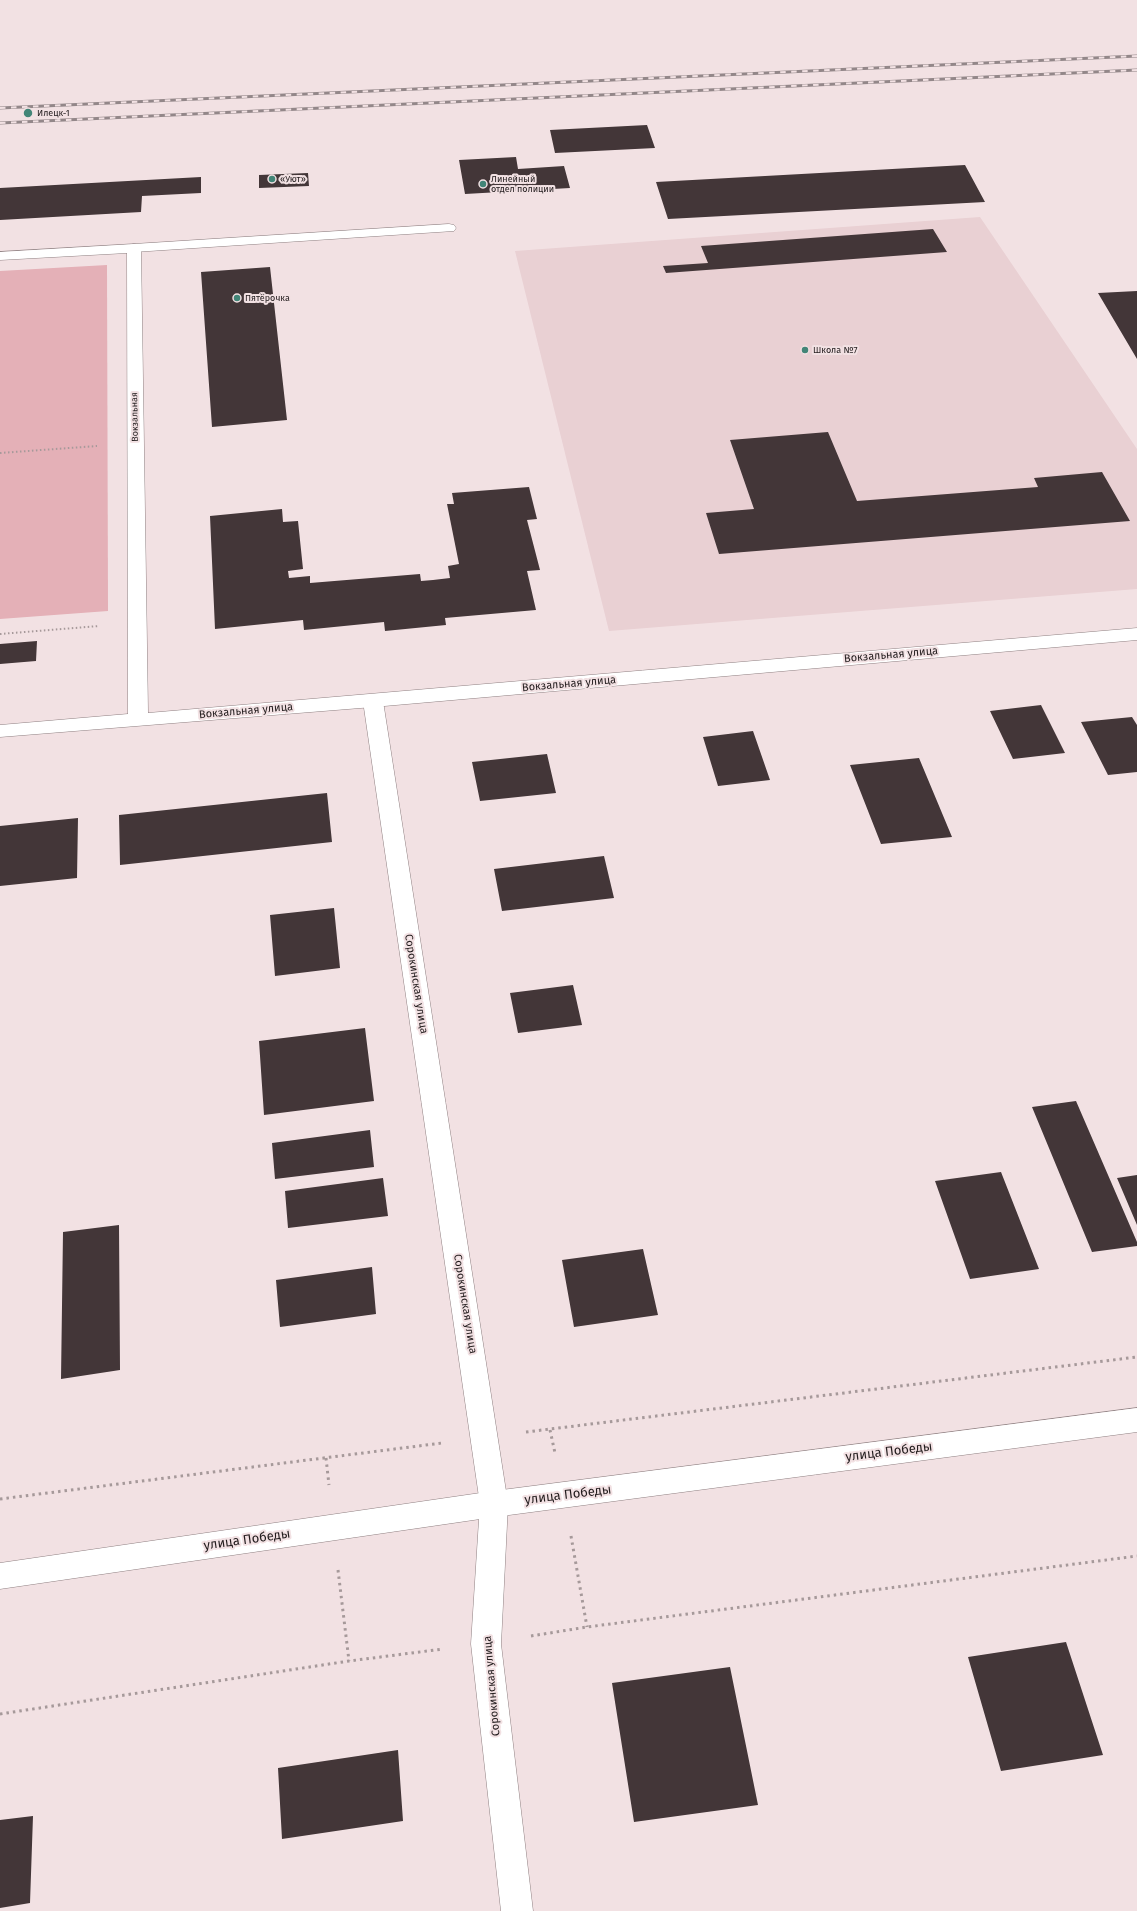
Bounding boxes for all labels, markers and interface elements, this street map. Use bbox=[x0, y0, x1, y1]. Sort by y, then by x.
marker: Илецк-1 bbox=[22, 107, 34, 119]
place label: Илецк-1 bbox=[37, 108, 70, 118]
marker: «Уют» bbox=[267, 174, 277, 184]
place label: «Уют» bbox=[280, 174, 306, 184]
place label: Линейный отдел полиции bbox=[491, 174, 554, 195]
marker: Линейный отдел полиции bbox=[478, 179, 488, 189]
marker: Пятёрочка bbox=[232, 293, 242, 303]
place label: Пятёрочка bbox=[245, 293, 290, 303]
marker: Школа №7 bbox=[800, 345, 810, 355]
place label: Школа №7 bbox=[813, 345, 858, 355]
street label: Вокзальная bbox=[129, 392, 141, 442]
street label: Вокзальная улица bbox=[843, 644, 939, 666]
street label: Вокзальная улица bbox=[521, 673, 617, 695]
street label: Вокзальная улица bbox=[198, 700, 294, 722]
street label: Сорокинская улица bbox=[402, 933, 430, 1035]
street label: Сорокинская улица bbox=[451, 1253, 479, 1355]
street label: улица Победы bbox=[845, 1439, 933, 1465]
street label: улица Победы bbox=[524, 1482, 612, 1508]
street label: улица Победы bbox=[203, 1526, 291, 1554]
street label: Сорокинская улица bbox=[481, 1635, 503, 1737]

